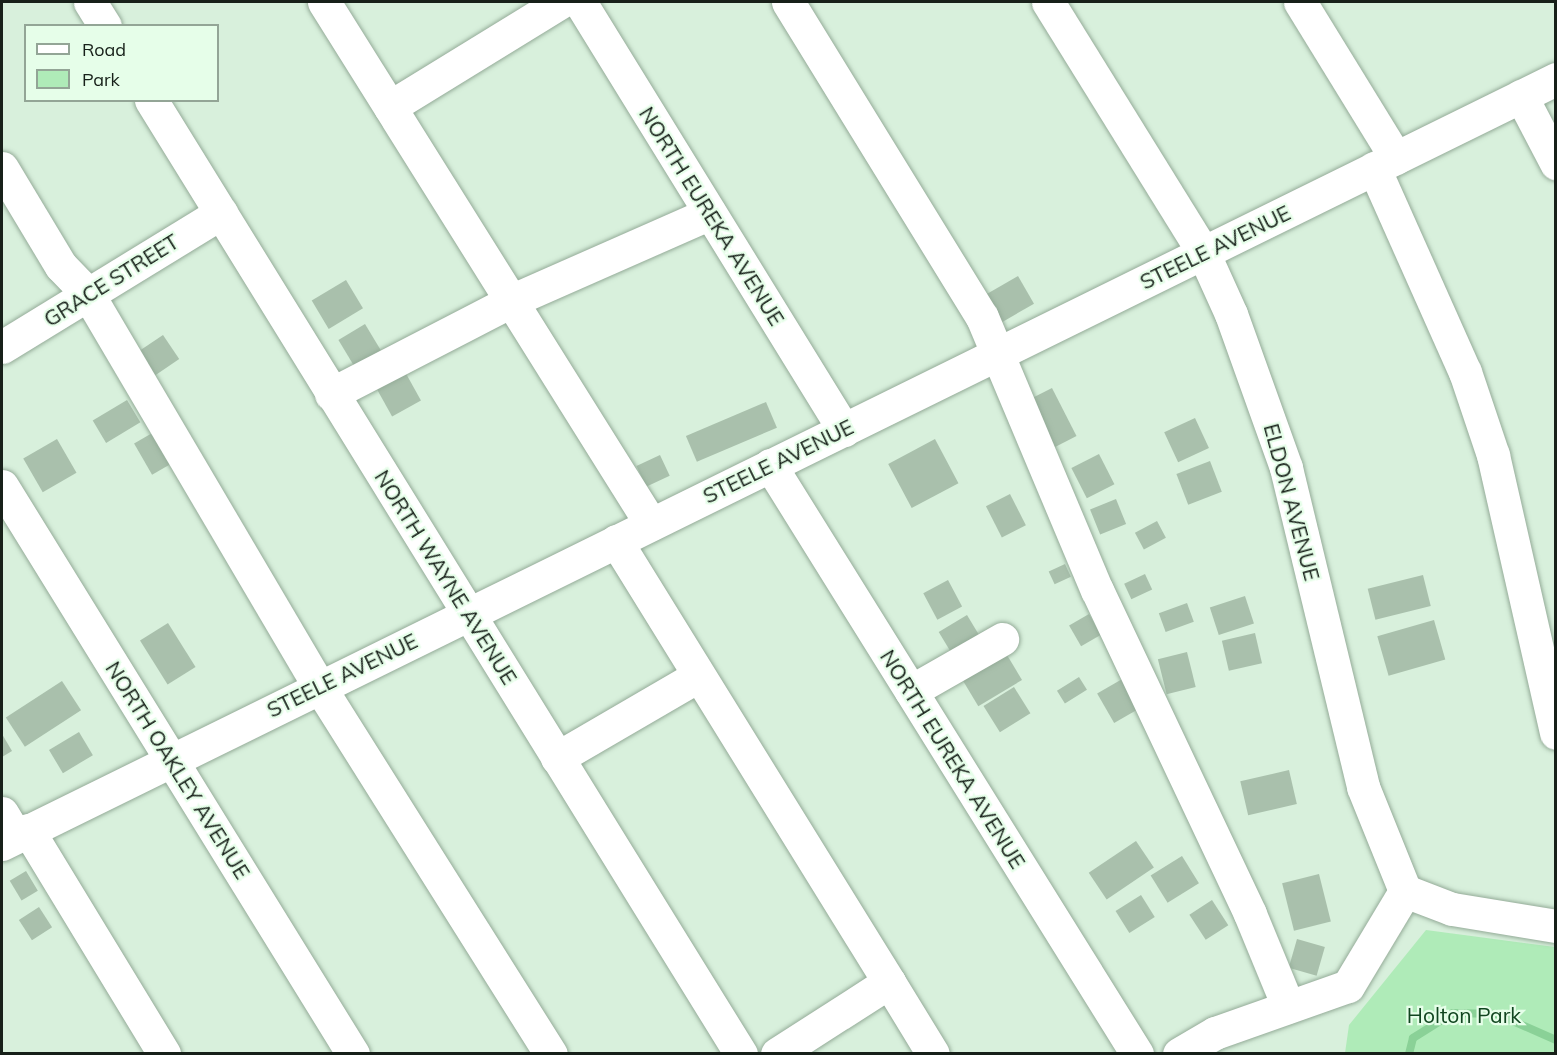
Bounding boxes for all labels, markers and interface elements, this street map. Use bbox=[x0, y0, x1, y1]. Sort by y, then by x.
legend bbox=[24, 24, 219, 102]
text: Road bbox=[82, 38, 126, 61]
text: Park bbox=[82, 68, 120, 91]
street label: NORTH EUREKA AVENUE bbox=[634, 102, 790, 330]
street label: STEELE AVENUE bbox=[1136, 200, 1294, 294]
street label: GRACE STREET bbox=[39, 228, 183, 332]
street label: STEELE AVENUE bbox=[699, 414, 857, 508]
street label: ELDON AVENUE bbox=[1259, 421, 1325, 583]
street label: NORTH WAYNE AVENUE bbox=[370, 465, 522, 689]
street label: STEELE AVENUE bbox=[263, 628, 421, 722]
street label: NORTH EUREKA AVENUE bbox=[875, 645, 1031, 873]
street label: NORTH OAKLEY AVENUE bbox=[101, 657, 255, 883]
park label: Holton Park bbox=[1407, 1002, 1521, 1028]

